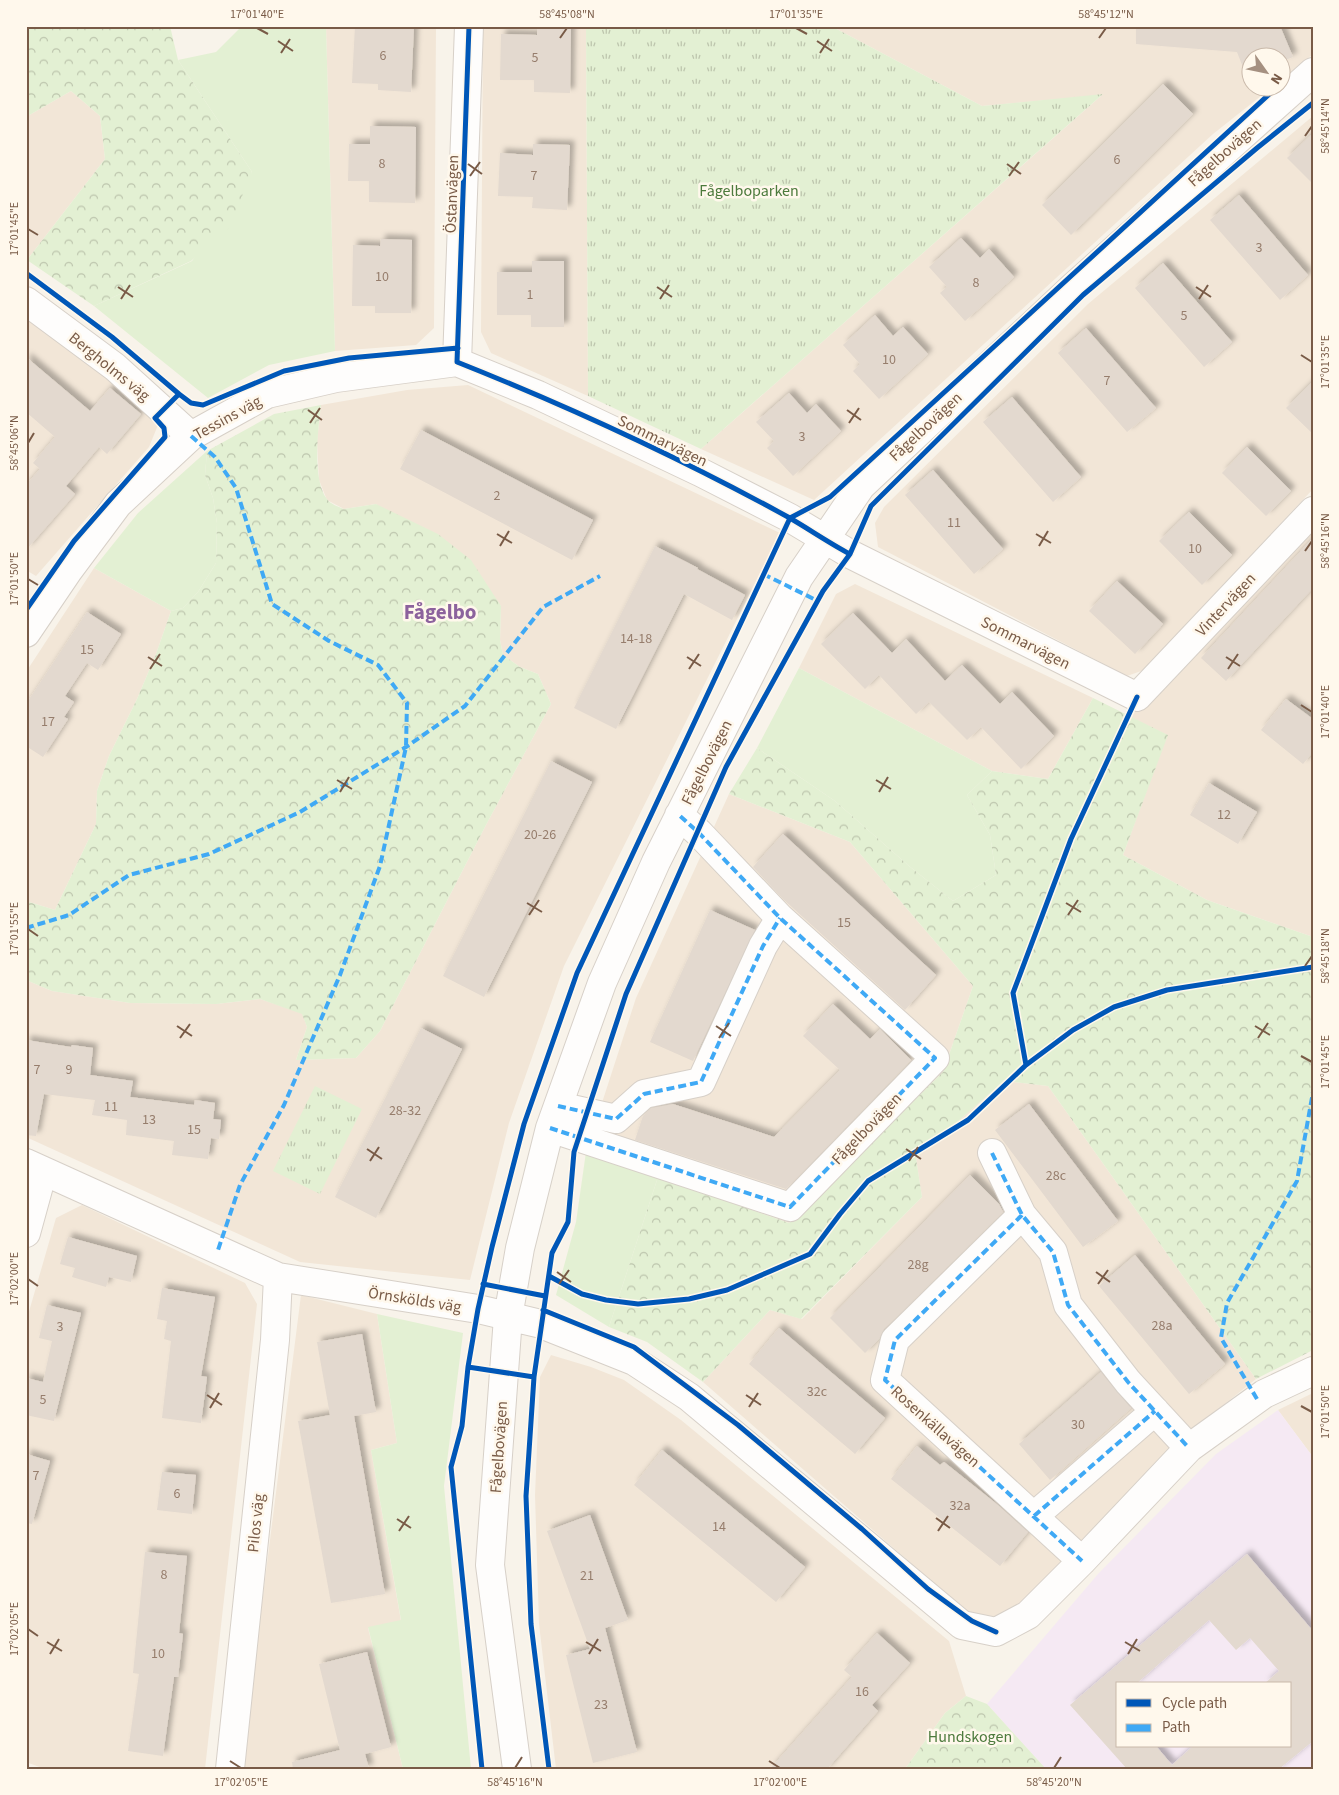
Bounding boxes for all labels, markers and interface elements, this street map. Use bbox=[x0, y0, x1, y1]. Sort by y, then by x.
text: 17°01'40"E bbox=[230, 6, 284, 23]
text: 58°45'08"N bbox=[539, 6, 595, 23]
text: 17°01'35"E bbox=[769, 6, 823, 23]
text: 58°45'12"N bbox=[1078, 6, 1134, 23]
house number: 6 bbox=[380, 46, 387, 66]
house number: 5 bbox=[532, 48, 539, 68]
north arrow bbox=[1242, 48, 1292, 98]
text: N bbox=[1265, 69, 1287, 88]
text: 58°45'14"N bbox=[1317, 98, 1334, 154]
street label: Fågelbovägen bbox=[1183, 114, 1266, 192]
house number: 6 bbox=[1114, 150, 1121, 170]
house number: 8 bbox=[379, 154, 386, 174]
street label: Östanvägen bbox=[440, 154, 464, 234]
house number: 7 bbox=[531, 166, 538, 186]
park label: Fågelboparken bbox=[699, 180, 799, 202]
text: 17°01'45"E bbox=[6, 202, 23, 256]
house number: 3 bbox=[1256, 238, 1263, 258]
house number: 10 bbox=[375, 267, 389, 287]
house number: 8 bbox=[973, 273, 980, 293]
house number: 1 bbox=[527, 285, 534, 305]
house number: 5 bbox=[1181, 306, 1188, 326]
street label: Bergholms väg bbox=[64, 327, 155, 406]
text: 17°01'35"E bbox=[1317, 335, 1334, 389]
house number: 10 bbox=[882, 350, 896, 370]
house number: 7 bbox=[1104, 371, 1111, 391]
street label: Fågelbovägen bbox=[884, 387, 967, 466]
street label: Tessins väg bbox=[189, 390, 266, 446]
street label: Sommarvägen bbox=[614, 410, 711, 472]
text: 58°45'06"N bbox=[6, 415, 23, 471]
house number: 3 bbox=[799, 427, 806, 447]
house number: 2 bbox=[494, 486, 501, 506]
house number: 11 bbox=[947, 513, 961, 533]
text: 58°45'16"N bbox=[1317, 513, 1334, 569]
house number: 10 bbox=[1188, 539, 1202, 559]
text: 17°01'50"E bbox=[6, 552, 23, 606]
street label: Vintervägen bbox=[1190, 568, 1261, 641]
district label: Fågelbo bbox=[404, 597, 476, 627]
street label: Sommarvägen bbox=[977, 611, 1074, 675]
house number: 14-18 bbox=[620, 629, 652, 649]
house number: 15 bbox=[80, 640, 94, 660]
text: 17°01'40"E bbox=[1317, 685, 1334, 739]
house number: 17 bbox=[41, 712, 55, 732]
street label: Fågelbovägen bbox=[676, 716, 738, 809]
house number: 12 bbox=[1217, 805, 1231, 825]
house number: 20-26 bbox=[524, 825, 556, 845]
text: 17°01'55"E bbox=[6, 902, 23, 956]
house number: 15 bbox=[837, 913, 851, 933]
text: 58°45'18"N bbox=[1317, 928, 1334, 984]
text: 17°01'45"E bbox=[1317, 1035, 1334, 1089]
house number: 7 bbox=[34, 1060, 41, 1080]
house number: 9 bbox=[66, 1060, 73, 1080]
street label: Fågelbovägen bbox=[827, 1088, 907, 1170]
house number: 11 bbox=[104, 1097, 118, 1117]
house number: 28-32 bbox=[389, 1101, 421, 1121]
house number: 13 bbox=[142, 1110, 156, 1130]
house number: 15 bbox=[187, 1120, 201, 1140]
house number: 28c bbox=[1046, 1166, 1067, 1186]
text: 17°02'00"E bbox=[6, 1252, 23, 1306]
house number: 28g bbox=[908, 1255, 928, 1275]
street label: Örnskölds väg bbox=[367, 1282, 463, 1318]
house number: 28a bbox=[1152, 1316, 1172, 1336]
house number: 3 bbox=[57, 1317, 64, 1337]
street label: Rosenkällavägen bbox=[886, 1381, 985, 1473]
house number: 32c bbox=[807, 1382, 828, 1402]
text: 17°01'50"E bbox=[1317, 1385, 1334, 1439]
house number: 5 bbox=[40, 1390, 47, 1410]
street label: Fågelbovägen bbox=[485, 1400, 513, 1494]
house number: 30 bbox=[1071, 1415, 1085, 1435]
house number: 7 bbox=[33, 1466, 40, 1486]
house number: 6 bbox=[174, 1484, 181, 1504]
street label: Pilos väg bbox=[242, 1493, 270, 1554]
house number: 32a bbox=[950, 1496, 970, 1516]
house number: 14 bbox=[712, 1517, 726, 1537]
house number: 8 bbox=[161, 1565, 168, 1585]
house number: 21 bbox=[580, 1566, 594, 1586]
text: 17°02'05"E bbox=[6, 1602, 23, 1656]
house number: 10 bbox=[151, 1644, 165, 1664]
house number: 16 bbox=[855, 1682, 869, 1702]
legend bbox=[1116, 1682, 1292, 1748]
text: Cycle path bbox=[1162, 1693, 1227, 1714]
house number: 23 bbox=[594, 1695, 608, 1715]
text: Path bbox=[1162, 1717, 1190, 1738]
park label: Hundskogen bbox=[928, 1726, 1012, 1748]
text: 17°02'05"E bbox=[214, 1774, 268, 1791]
text: 58°45'16"N bbox=[487, 1774, 543, 1791]
text: 17°02'00"E bbox=[753, 1774, 807, 1791]
text: 58°45'20"N bbox=[1026, 1774, 1082, 1791]

